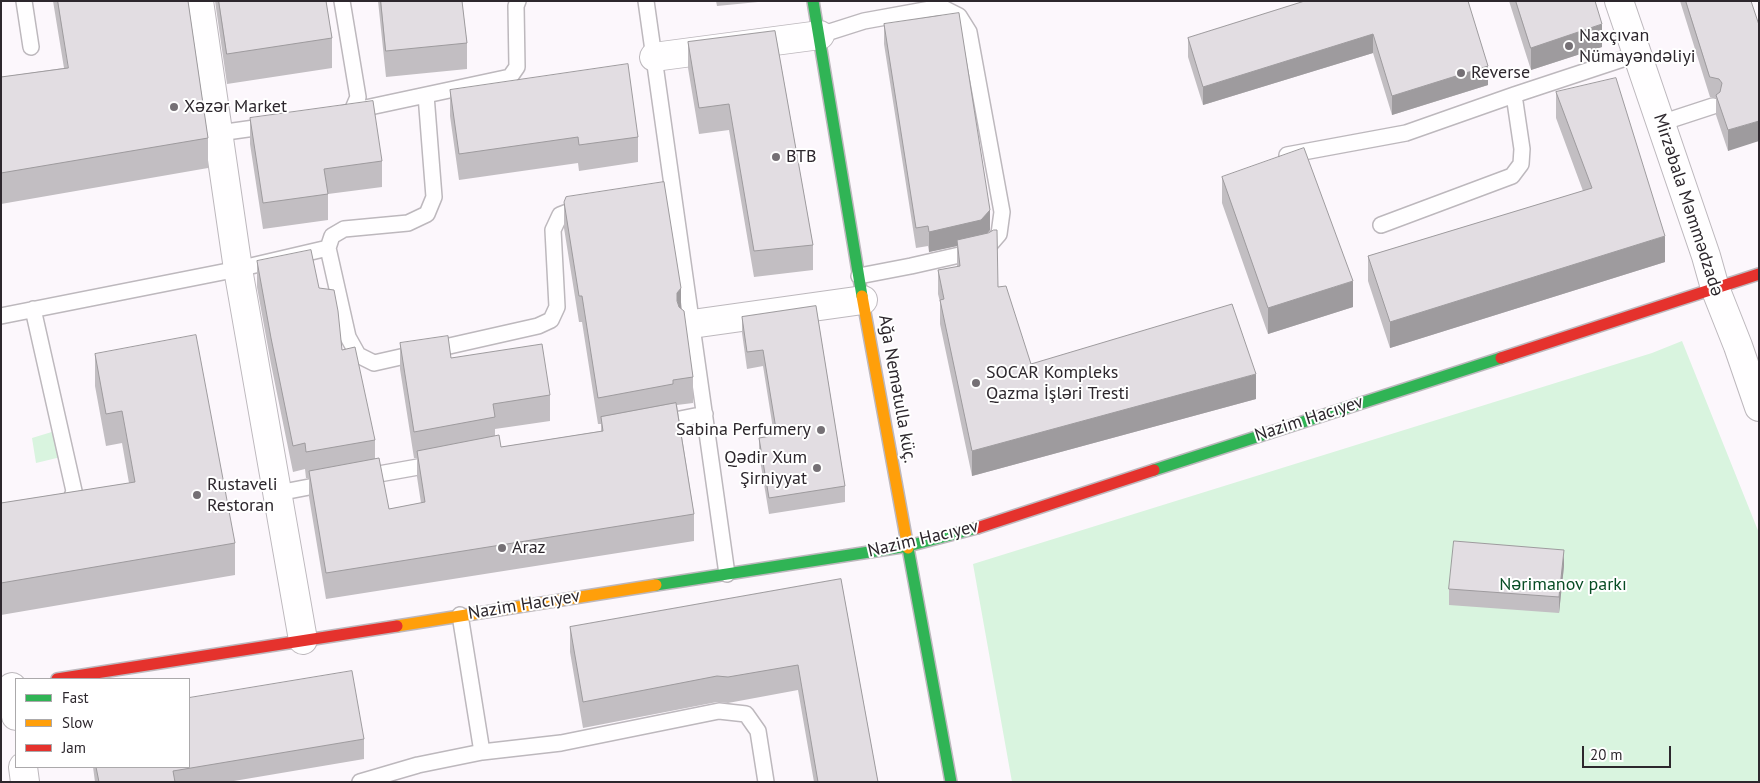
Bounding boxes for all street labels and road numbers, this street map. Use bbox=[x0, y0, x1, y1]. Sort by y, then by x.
street label: Mirzəbala Məmmədzadə bbox=[1648, 111, 1728, 299]
street label: Ağa Nemətulla küç. bbox=[873, 313, 921, 465]
street label: Nazim Hacıyev bbox=[1252, 391, 1366, 447]
street label: Nazim Hacıyev bbox=[866, 516, 980, 562]
street label: Nazim Hacıyev bbox=[467, 586, 581, 624]

